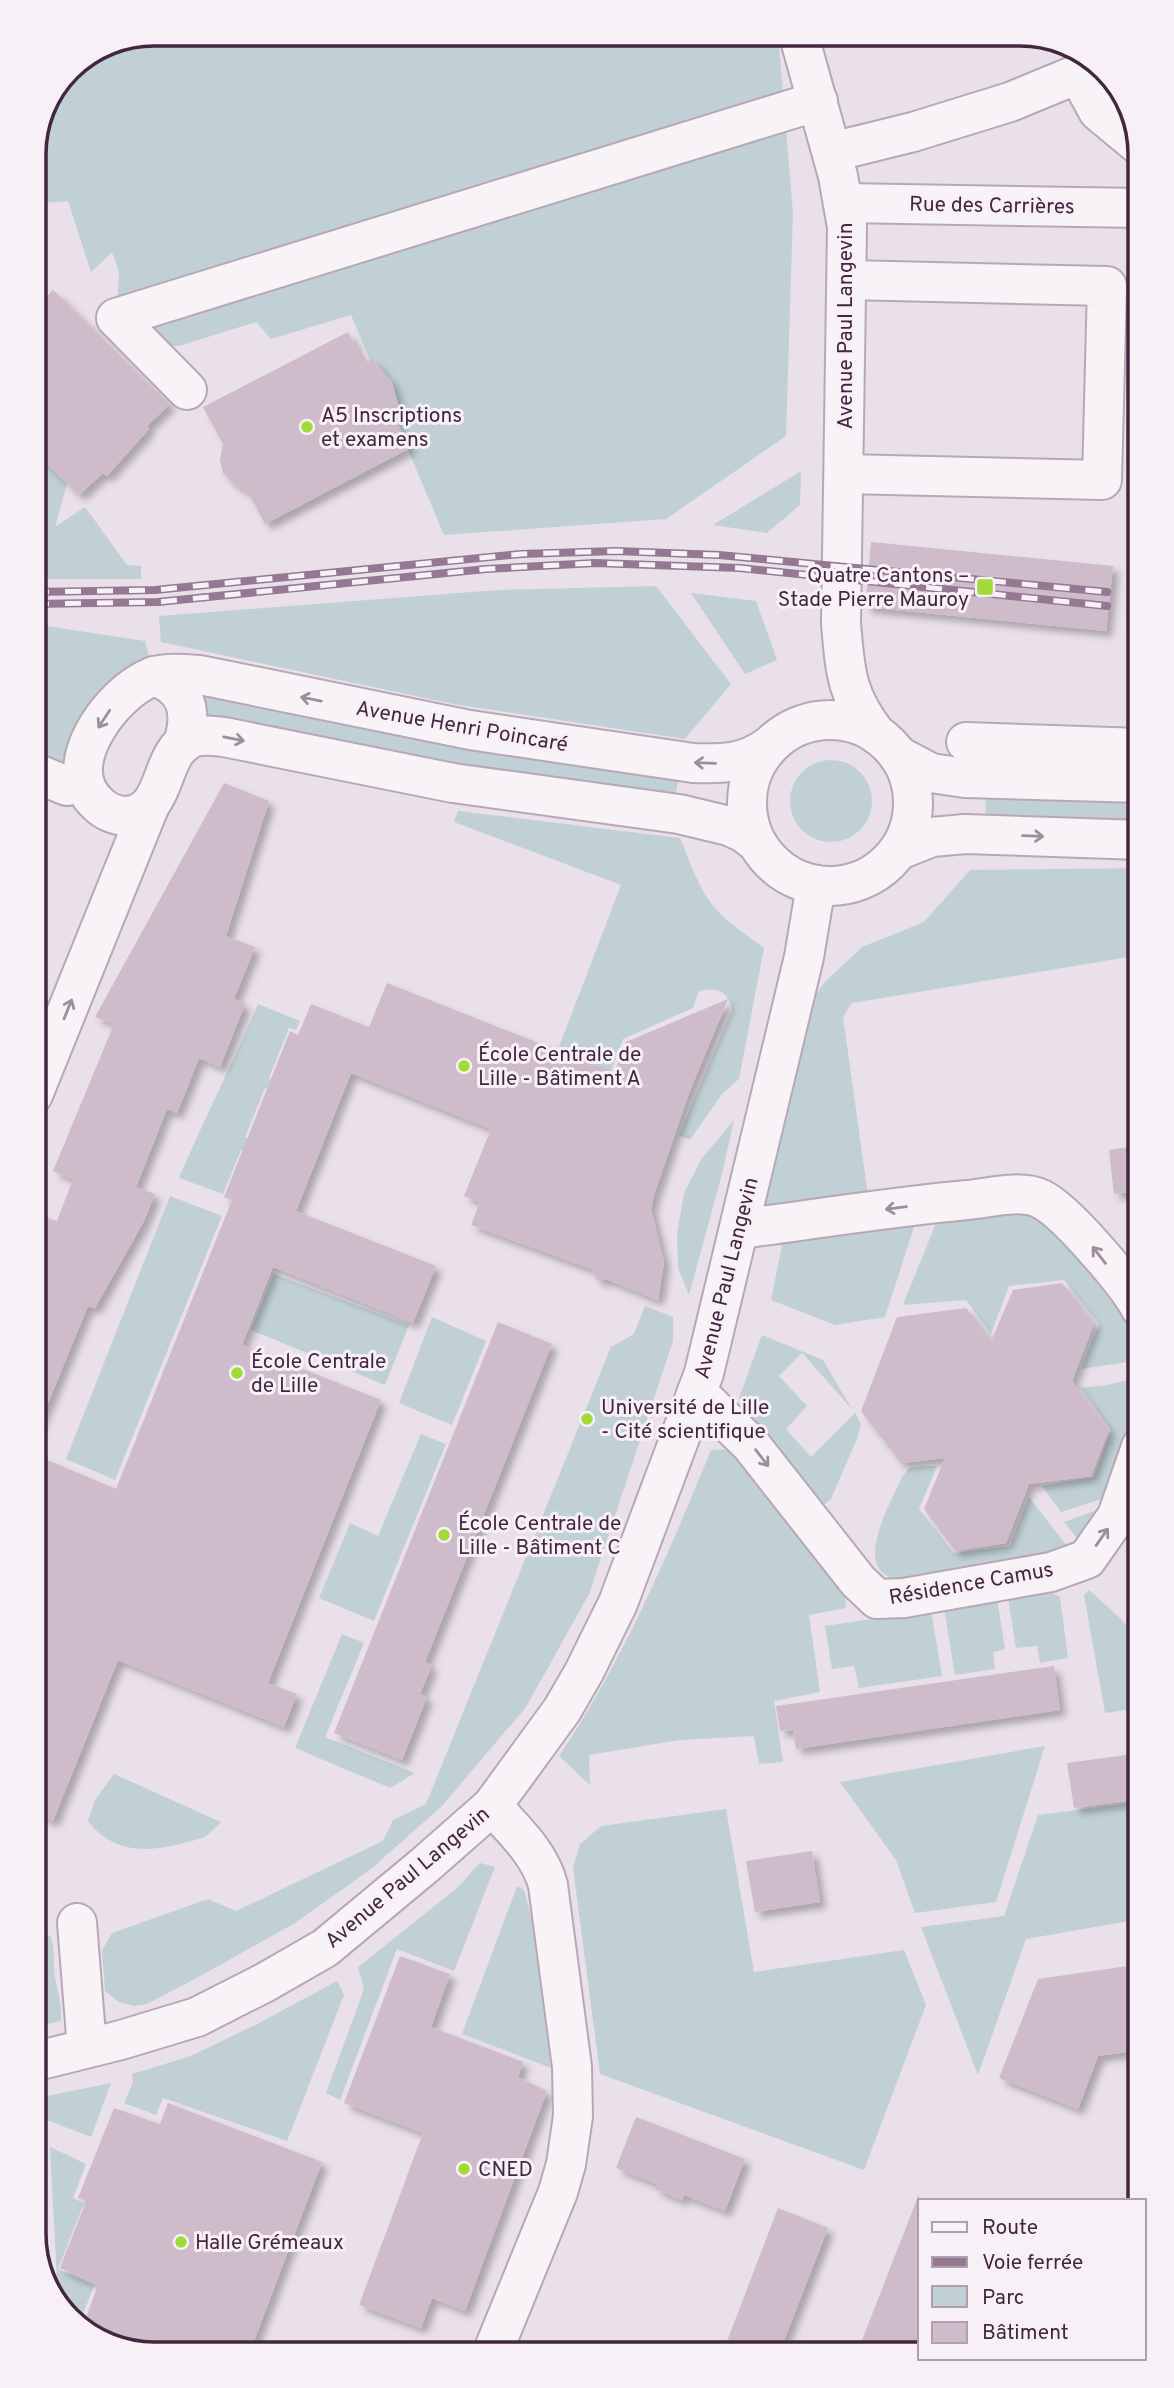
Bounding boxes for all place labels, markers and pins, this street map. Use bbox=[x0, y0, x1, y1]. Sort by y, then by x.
place label: A5 Inscriptions et examens bbox=[321, 403, 462, 454]
marker: A5 Inscriptions et examens bbox=[299, 419, 315, 435]
place label: Quatre Cantons – Stade Pierre Mauroy bbox=[778, 563, 969, 614]
marker: Quatre Cantons – Stade Pierre Mauroy bbox=[975, 577, 995, 597]
place label: École Centrale de Lille - Bâtiment A bbox=[478, 1041, 641, 1093]
marker: École Centrale de Lille - Bâtiment A bbox=[456, 1058, 472, 1074]
place label: École Centrale de Lille bbox=[251, 1348, 386, 1400]
marker: École Centrale de Lille bbox=[229, 1365, 245, 1381]
place label: Université de Lille ‐ Cité scientifique bbox=[601, 1395, 769, 1446]
marker: Université de Lille ‐ Cité scientifique bbox=[579, 1411, 595, 1427]
place label: École Centrale de Lille - Bâtiment C bbox=[458, 1510, 621, 1562]
marker: École Centrale de Lille - Bâtiment C bbox=[436, 1527, 452, 1543]
place label: CNED bbox=[478, 2157, 533, 2184]
marker: CNED bbox=[456, 2161, 472, 2177]
place label: Halle Grémeaux bbox=[195, 2230, 344, 2257]
marker: Halle Grémeaux bbox=[173, 2234, 189, 2250]

